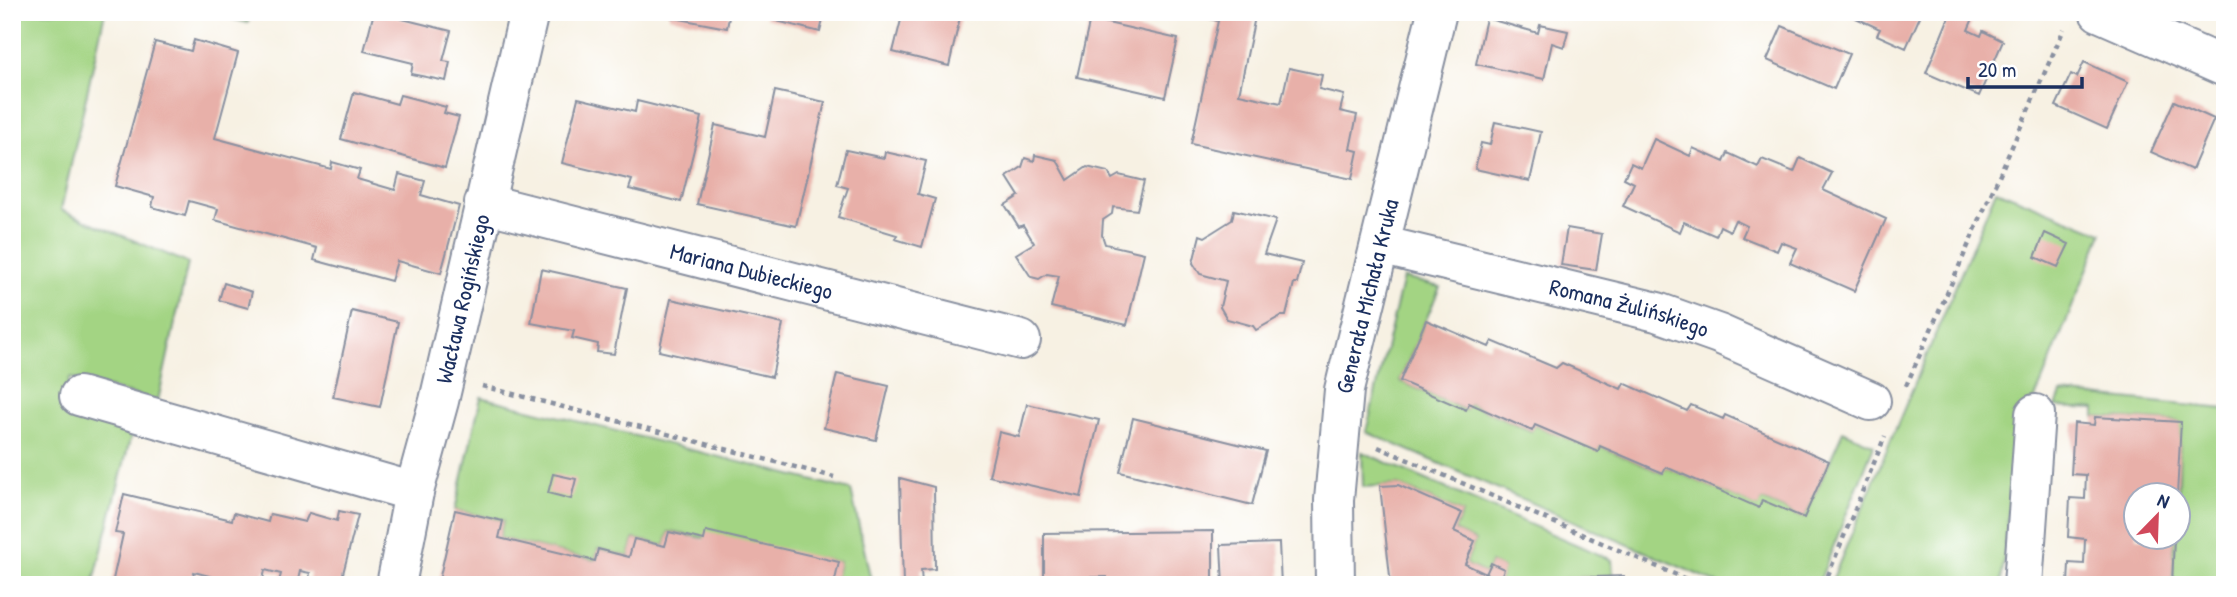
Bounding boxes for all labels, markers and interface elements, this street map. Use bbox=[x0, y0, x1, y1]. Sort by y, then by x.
scale bar bbox=[1968, 46, 2081, 90]
text: 20 m bbox=[1978, 55, 2016, 84]
street label: Generała Michała Kruka bbox=[1328, 196, 1405, 396]
street label: Wacława Rogińskiego bbox=[428, 211, 497, 386]
street label: Mariana Dubieckiego bbox=[667, 235, 836, 306]
street label: Romana Żulińskiego bbox=[1547, 271, 1713, 344]
north arrow bbox=[2122, 482, 2192, 552]
text: N bbox=[2154, 486, 2173, 514]

